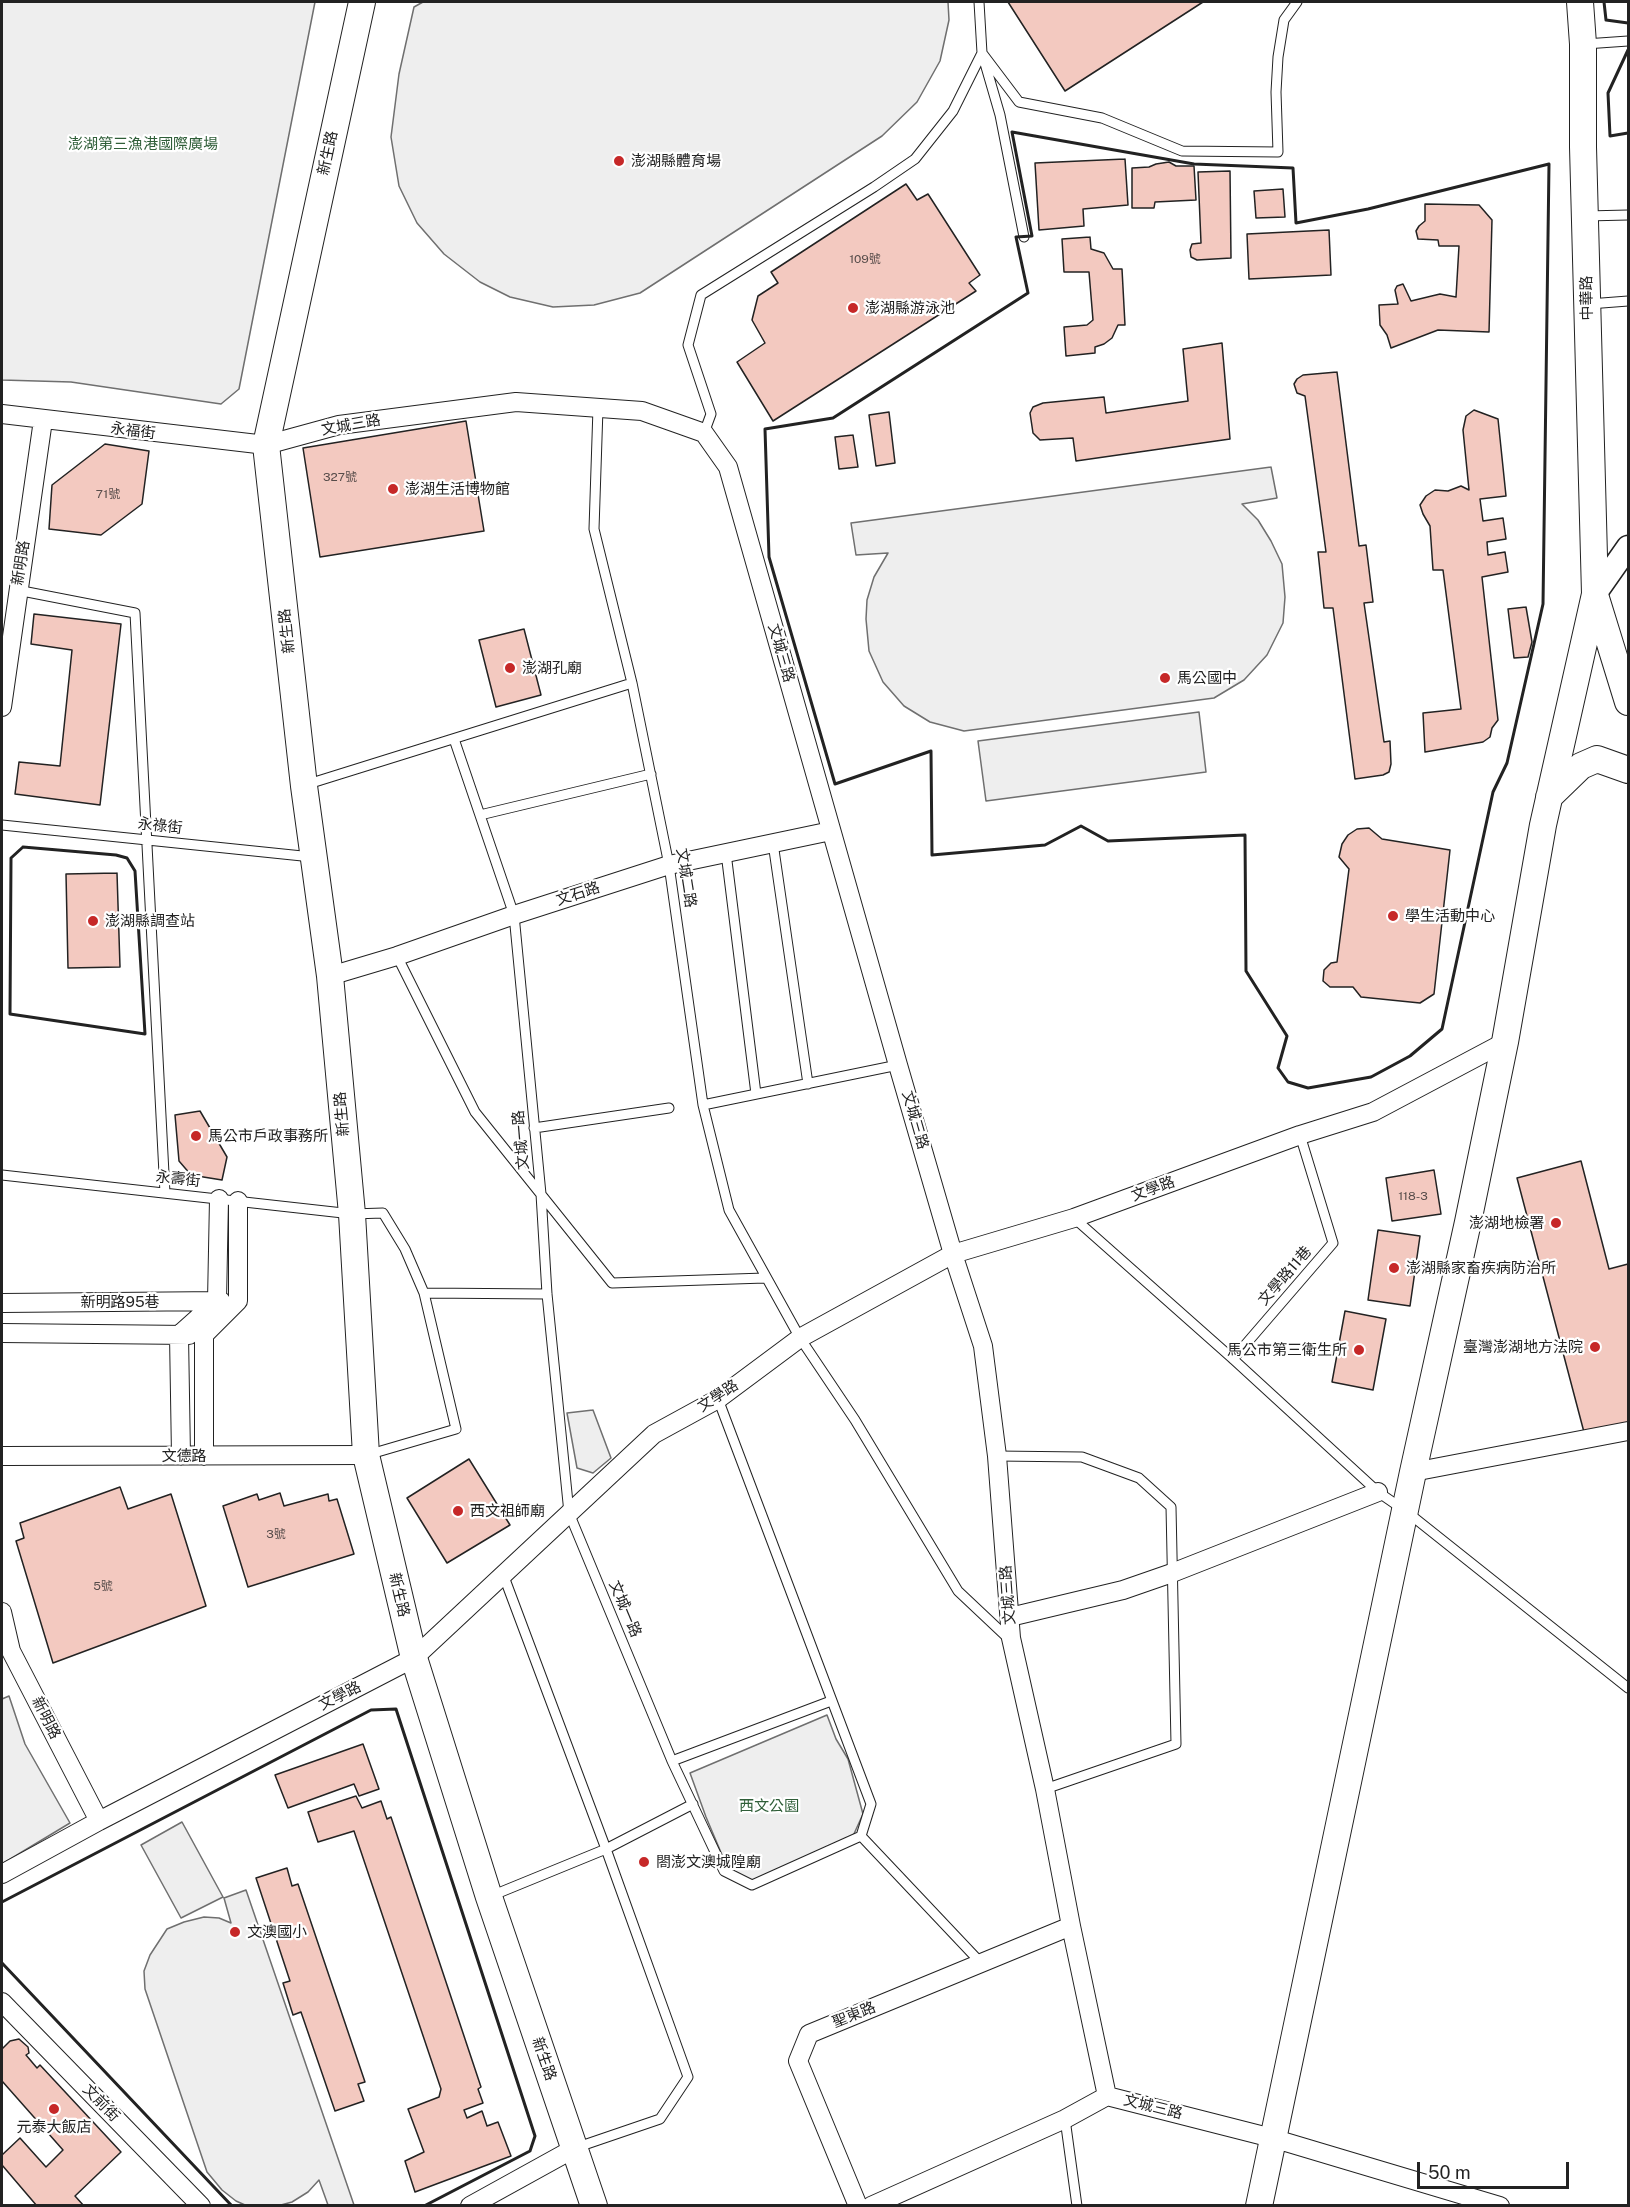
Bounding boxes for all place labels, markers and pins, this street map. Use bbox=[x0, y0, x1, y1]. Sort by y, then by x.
place label: 澎湖縣體育場 bbox=[631, 152, 721, 170]
marker: 澎湖縣體育場 bbox=[612, 154, 626, 168]
place label: 澎湖縣游泳池 bbox=[865, 299, 955, 317]
marker: 澎湖縣游泳池 bbox=[846, 301, 860, 315]
place label: 澎湖生活博物館 bbox=[405, 480, 510, 498]
marker: 澎湖生活博物館 bbox=[386, 482, 400, 496]
place label: 澎湖孔廟 bbox=[522, 659, 582, 677]
marker: 澎湖孔廟 bbox=[503, 661, 517, 675]
place label: 馬公國中 bbox=[1177, 669, 1237, 687]
marker: 馬公國中 bbox=[1158, 671, 1172, 685]
place label: 學生活動中心 bbox=[1405, 907, 1495, 925]
marker: 學生活動中心 bbox=[1386, 909, 1400, 923]
place label: 澎湖縣調查站 bbox=[105, 912, 195, 930]
marker: 澎湖縣調查站 bbox=[86, 914, 100, 928]
place label: 馬公市戶政事務所 bbox=[208, 1127, 328, 1145]
marker: 馬公市戶政事務所 bbox=[189, 1129, 203, 1143]
place label: 澎湖地檢署 bbox=[1469, 1214, 1544, 1232]
marker: 澎湖地檢署 bbox=[1549, 1216, 1563, 1230]
place label: 澎湖縣家畜疾病防治所 bbox=[1406, 1259, 1556, 1277]
marker: 澎湖縣家畜疾病防治所 bbox=[1387, 1261, 1401, 1275]
place label: 臺灣澎湖地方法院 bbox=[1463, 1338, 1583, 1356]
marker: 臺灣澎湖地方法院 bbox=[1588, 1340, 1602, 1354]
place label: 馬公市第三衛生所 bbox=[1227, 1341, 1347, 1359]
marker: 馬公市第三衛生所 bbox=[1352, 1343, 1366, 1357]
place label: 西文祖師廟 bbox=[470, 1502, 545, 1520]
marker: 西文祖師廟 bbox=[451, 1504, 465, 1518]
place label: 閤澎文澳城隍廟 bbox=[656, 1853, 761, 1871]
marker: 閤澎文澳城隍廟 bbox=[637, 1855, 651, 1869]
place label: 文澳國小 bbox=[247, 1923, 307, 1941]
marker: 文澳國小 bbox=[228, 1925, 242, 1939]
marker: 元泰大飯店 bbox=[47, 2102, 61, 2116]
place label: 元泰大飯店 bbox=[17, 2118, 91, 2136]

